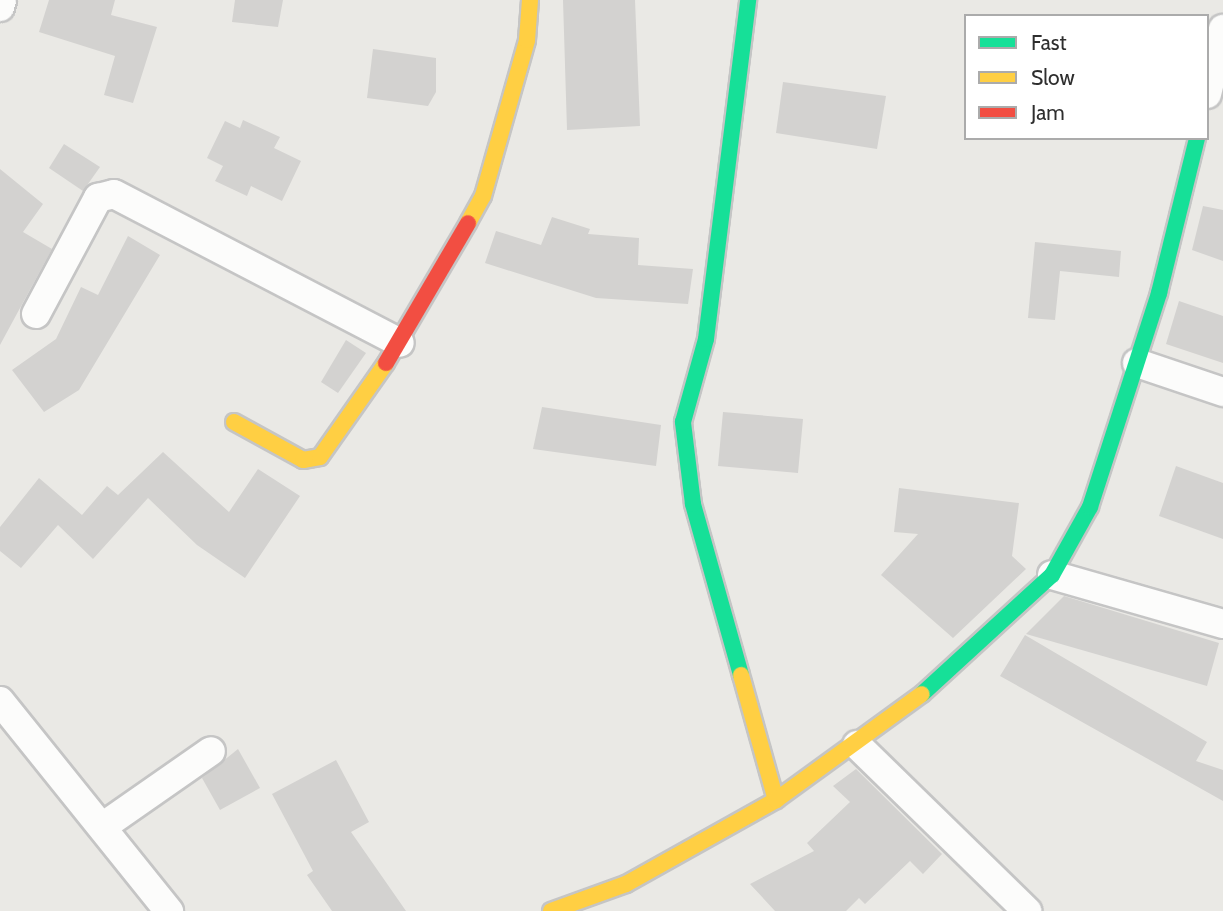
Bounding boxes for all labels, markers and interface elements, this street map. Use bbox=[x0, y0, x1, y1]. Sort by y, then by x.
legend bbox=[964, 14, 1209, 140]
text: Fast bbox=[1031, 30, 1067, 55]
text: Slow bbox=[1031, 65, 1075, 90]
text: Jam bbox=[1031, 100, 1065, 125]

